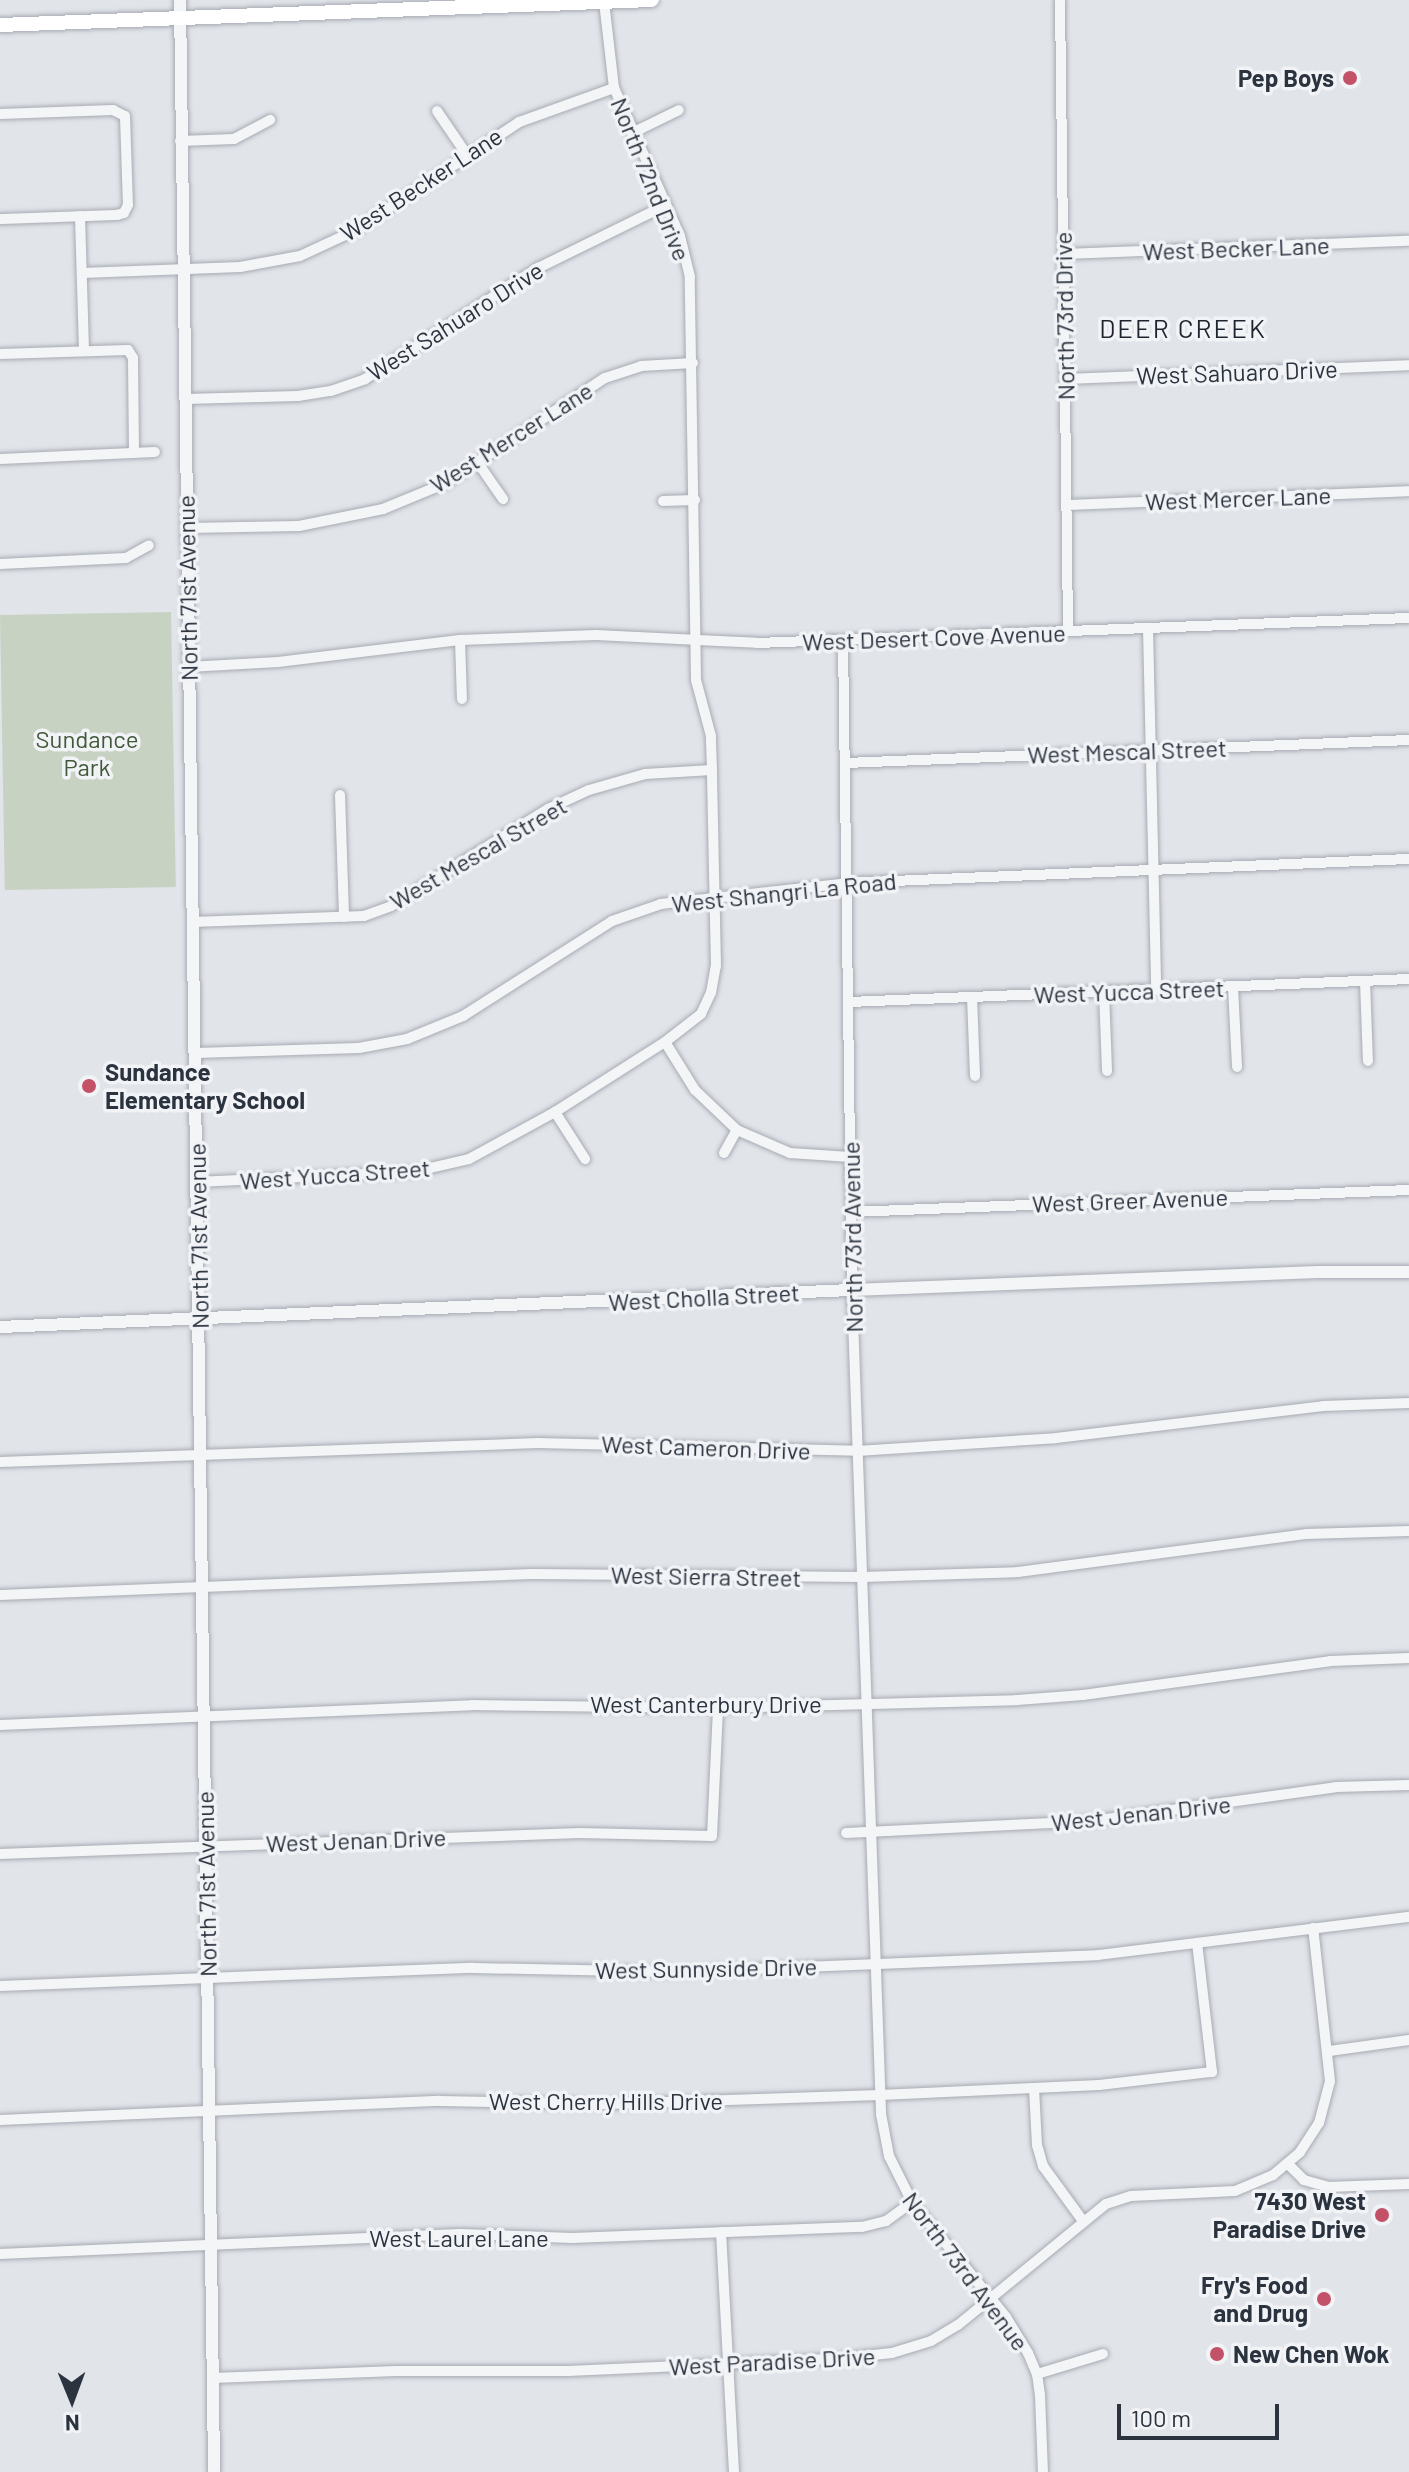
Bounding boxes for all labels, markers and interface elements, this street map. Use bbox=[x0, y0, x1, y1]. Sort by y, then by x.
place label: Pep Boys bbox=[1238, 64, 1334, 92]
marker: Pep Boys bbox=[1341, 69, 1359, 87]
street label: North 72nd Drive bbox=[605, 93, 697, 265]
street label: West Becker Lane bbox=[335, 121, 507, 247]
street label: West Becker Lane bbox=[1142, 230, 1330, 266]
street label: North 73rd Drive bbox=[1048, 231, 1080, 401]
street label: West Sahuaro Drive bbox=[362, 255, 548, 387]
district label: DEER CREEK bbox=[1099, 312, 1267, 344]
street label: West Sahuaro Drive bbox=[1136, 354, 1338, 390]
street label: West Mercer Lane bbox=[424, 375, 598, 499]
street label: West Mercer Lane bbox=[1144, 480, 1332, 516]
street label: North 71st Avenue bbox=[171, 495, 203, 681]
street label: West Desert Cove Avenue bbox=[802, 618, 1066, 656]
park label: Sundance Park bbox=[36, 725, 138, 781]
street label: West Mescal Street bbox=[1027, 733, 1227, 769]
street label: West Mescal Street bbox=[384, 791, 572, 915]
street label: West Shangri La Road bbox=[670, 866, 898, 918]
street label: West Yucca Street bbox=[1033, 973, 1225, 1009]
place label: Sundance Elementary School bbox=[105, 1058, 305, 1114]
marker: Sundance Elementary School bbox=[80, 1077, 98, 1095]
street label: North 73rd Avenue bbox=[836, 1141, 868, 1333]
street label: North 71st Avenue bbox=[182, 1143, 214, 1329]
street label: West Yucca Street bbox=[239, 1153, 431, 1195]
street label: West Greer Avenue bbox=[1031, 1182, 1229, 1218]
street label: West Cholla Street bbox=[608, 1278, 800, 1316]
street label: West Cameron Drive bbox=[601, 1429, 811, 1465]
street label: West Sierra Street bbox=[611, 1560, 801, 1592]
street label: West Canterbury Drive bbox=[590, 1690, 822, 1718]
street label: West Jenan Drive bbox=[1050, 1789, 1232, 1837]
street label: North 71st Avenue bbox=[190, 1791, 222, 1977]
street label: West Jenan Drive bbox=[265, 1822, 447, 1858]
street label: West Sunnyside Drive bbox=[595, 1952, 817, 1984]
street label: West Cherry Hills Drive bbox=[489, 2087, 723, 2115]
street label: North 73rd Avenue bbox=[897, 2186, 1035, 2356]
place label: 7430 West Paradise Drive bbox=[1213, 2187, 1366, 2243]
marker: 7430 West Paradise Drive bbox=[1373, 2206, 1391, 2224]
street label: West Laurel Lane bbox=[369, 2224, 549, 2252]
place label: Fry's Food and Drug bbox=[1201, 2271, 1308, 2327]
marker: Fry's Food and Drug bbox=[1315, 2290, 1333, 2308]
place label: New Chen Wok bbox=[1233, 2340, 1389, 2368]
street label: West Paradise Drive bbox=[668, 2341, 876, 2381]
marker: New Chen Wok bbox=[1208, 2345, 1226, 2363]
north arrow bbox=[32, 2360, 112, 2440]
scale bar bbox=[1121, 2388, 1283, 2438]
text: 100 m bbox=[1131, 2403, 1191, 2432]
text: N bbox=[65, 2411, 80, 2437]

